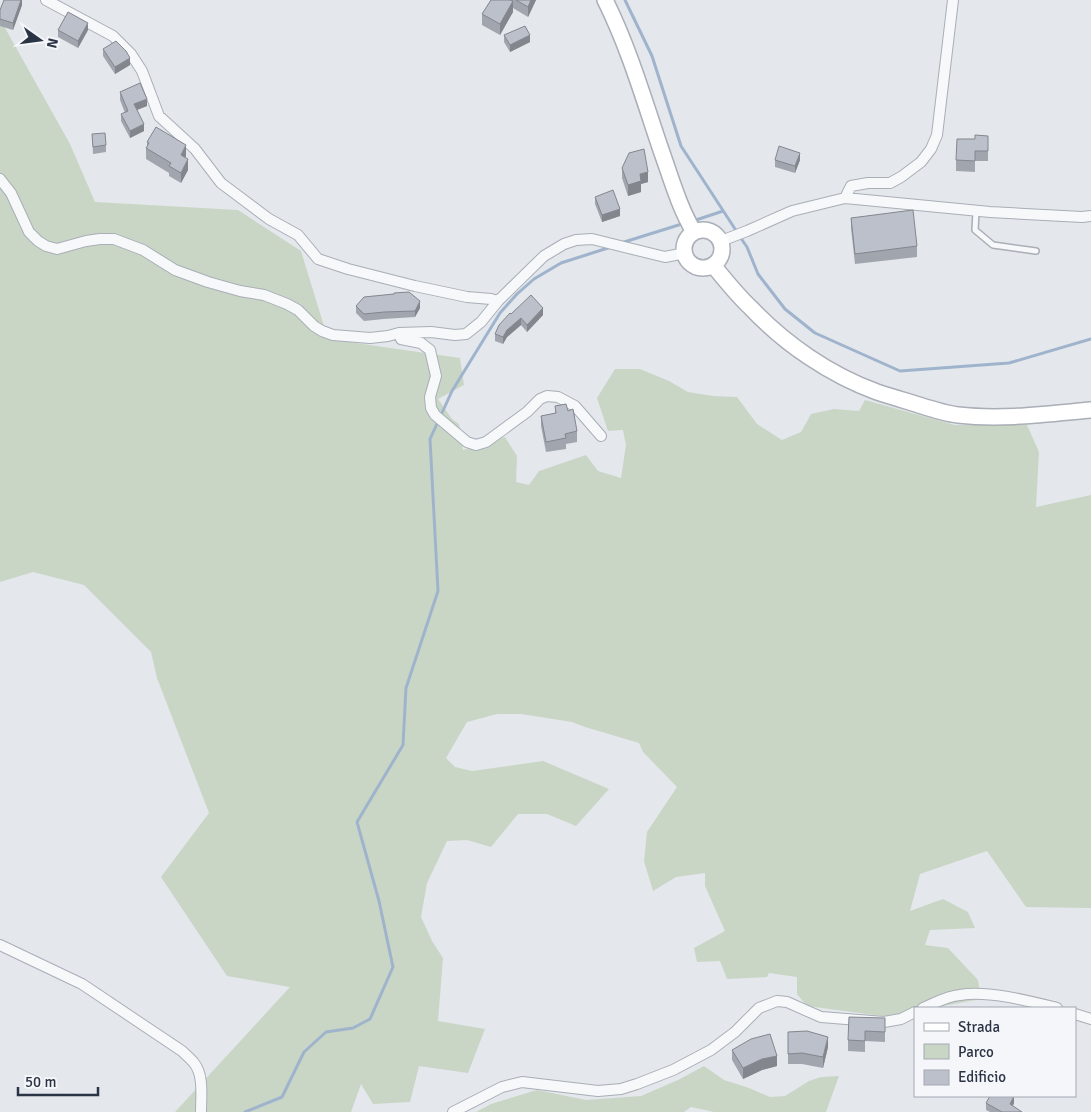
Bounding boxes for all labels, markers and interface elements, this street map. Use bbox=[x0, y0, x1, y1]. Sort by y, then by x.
north arrow bbox=[15, 15, 65, 65]
text: N bbox=[43, 36, 62, 50]
legend bbox=[914, 1007, 1076, 1097]
text: Strada bbox=[958, 1018, 1000, 1036]
text: Parco bbox=[958, 1043, 994, 1061]
scale bar bbox=[18, 1064, 98, 1096]
text: Edificio bbox=[958, 1068, 1006, 1086]
text: 50 m bbox=[25, 1073, 56, 1091]

